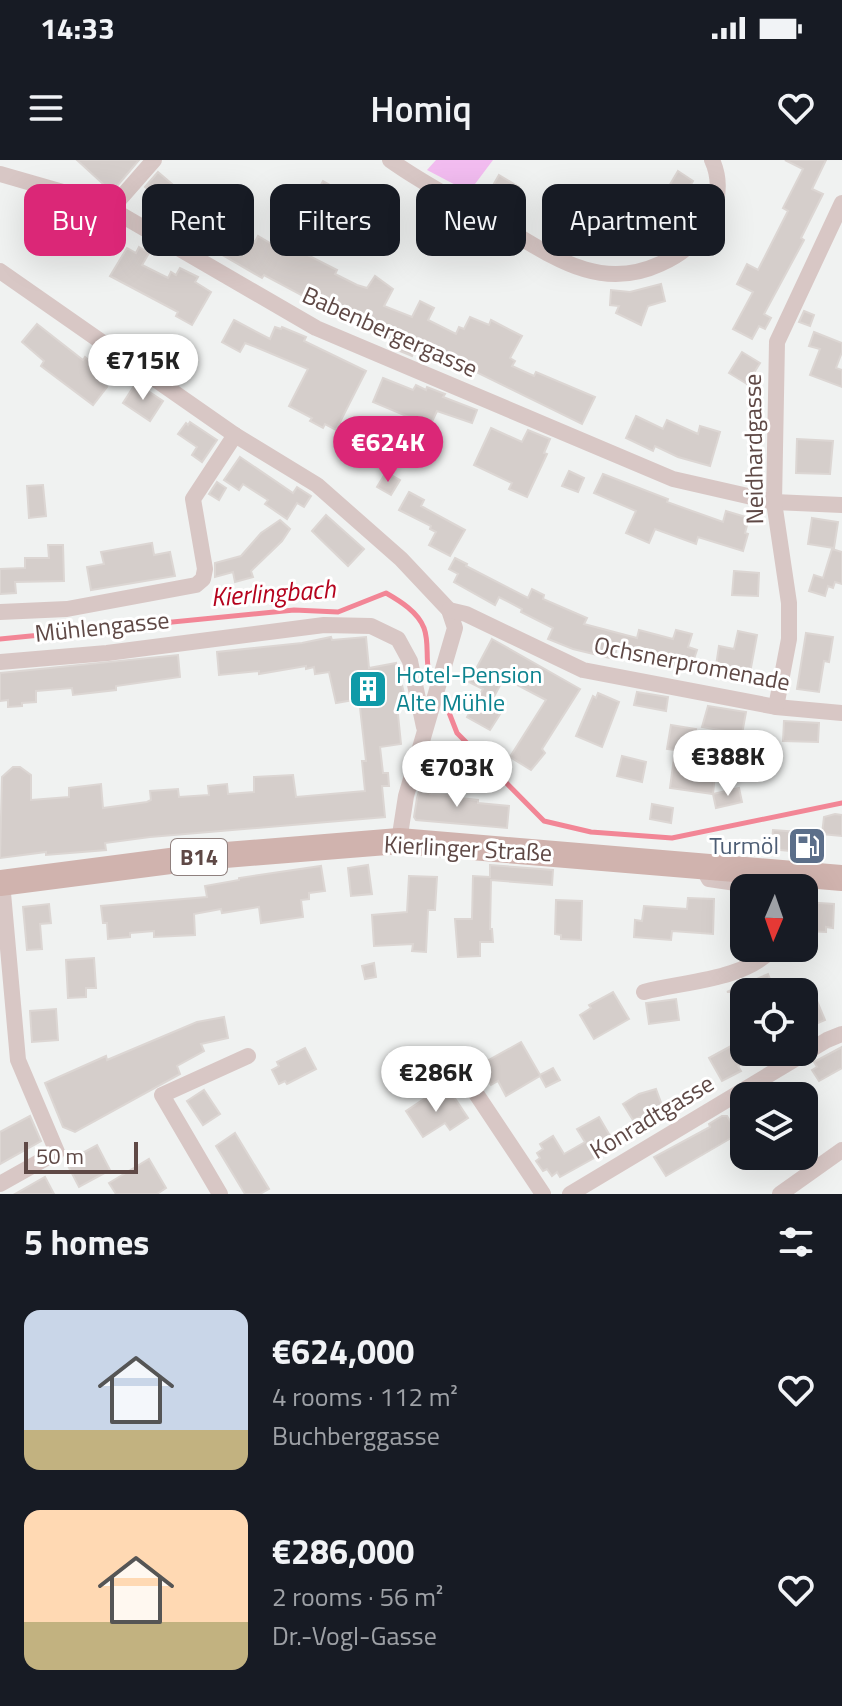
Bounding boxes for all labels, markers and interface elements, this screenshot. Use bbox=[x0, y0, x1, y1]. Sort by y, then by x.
text: 14:33 bbox=[40, 5, 115, 51]
text: Homiq bbox=[370, 81, 472, 136]
icon: menu bbox=[24, 86, 68, 130]
icon: heart bbox=[774, 86, 818, 130]
chip: Buy bbox=[24, 184, 126, 256]
chip: Rent bbox=[142, 184, 254, 256]
chip: Filters bbox=[270, 184, 400, 256]
chip: New bbox=[416, 184, 526, 256]
chip: Apartment bbox=[542, 184, 725, 256]
street label: Babenbergergasse bbox=[297, 276, 484, 386]
pin: €715K bbox=[87, 334, 199, 402]
text: €715K bbox=[106, 340, 180, 379]
street label: Neidhardgasse bbox=[734, 373, 772, 525]
pin: €624K bbox=[332, 416, 444, 484]
text: €624K bbox=[351, 422, 425, 461]
water label: Kierlingbach bbox=[209, 569, 338, 616]
street label: Mühlengasse bbox=[33, 601, 171, 651]
street label: Ochsnerpromenade bbox=[591, 626, 793, 700]
place label: Hotel-Pension Alte Mühle bbox=[396, 656, 542, 720]
building icon: Hotel-Pension Alte Mühle bbox=[347, 668, 389, 710]
pin: €388K bbox=[672, 730, 784, 798]
text: €388K bbox=[691, 736, 765, 775]
pin: €703K bbox=[401, 741, 513, 809]
text: €703K bbox=[420, 747, 494, 786]
fuel station icon: Turmöl bbox=[786, 825, 828, 867]
street label: Kierlinger Straße bbox=[383, 826, 553, 870]
place label: Turmöl bbox=[709, 827, 779, 863]
road number: B14 bbox=[171, 839, 227, 875]
north arrow bbox=[730, 874, 818, 962]
map controls bbox=[730, 874, 818, 1170]
button: locate bbox=[730, 978, 818, 1066]
pin: €286K bbox=[380, 1046, 492, 1114]
text: €286K bbox=[399, 1052, 473, 1091]
street label: Konradtgasse bbox=[583, 1065, 720, 1167]
button: layers bbox=[730, 1082, 818, 1170]
scale bar bbox=[24, 1138, 138, 1174]
text: 50 m bbox=[36, 1139, 84, 1173]
text: 5 homes bbox=[24, 1216, 149, 1268]
icon: filters bbox=[774, 1220, 818, 1264]
text: €624,000 bbox=[272, 1325, 414, 1377]
icon: home bbox=[88, 1342, 184, 1438]
icon: heart bbox=[774, 1368, 818, 1412]
text: 4 rooms · 112 m² bbox=[272, 1377, 458, 1416]
text: Buchberggasse bbox=[272, 1416, 440, 1455]
text: €286,000 bbox=[272, 1525, 414, 1577]
icon: home bbox=[88, 1542, 184, 1638]
icon: heart bbox=[774, 1568, 818, 1612]
text: 2 rooms · 56 m² bbox=[272, 1577, 443, 1616]
text: Dr.-Vogl-Gasse bbox=[272, 1616, 437, 1655]

